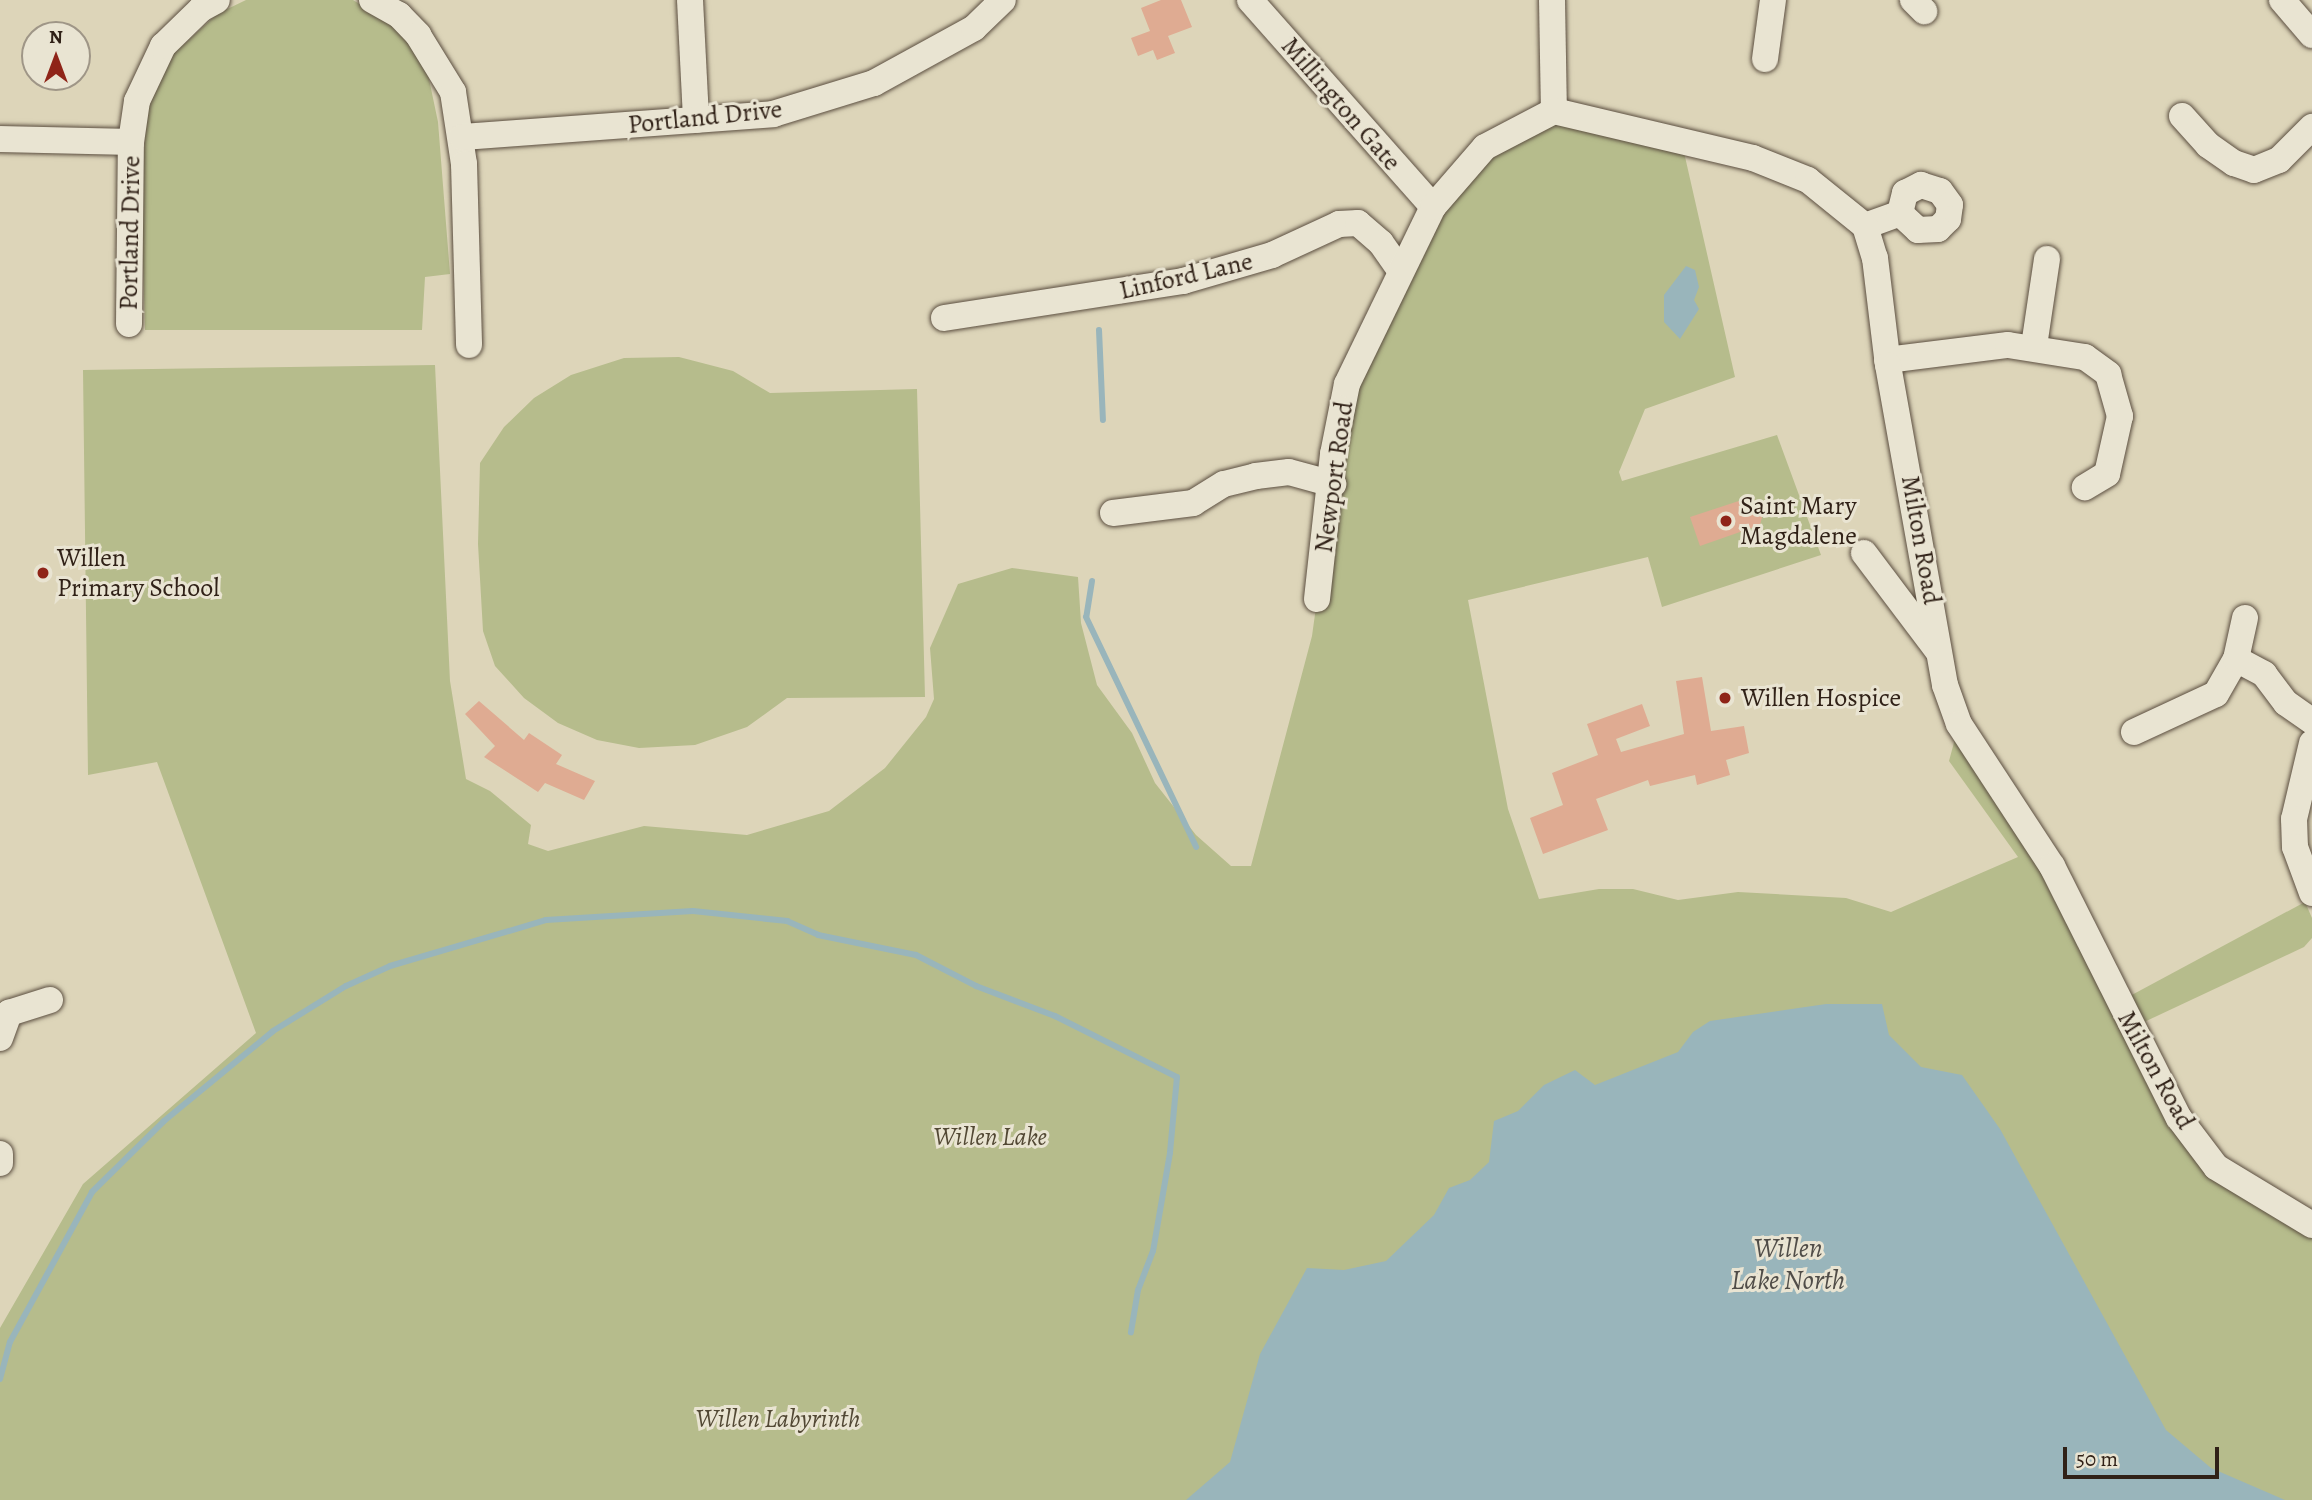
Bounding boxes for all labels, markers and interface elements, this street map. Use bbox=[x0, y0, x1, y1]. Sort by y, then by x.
north arrow bbox=[21, 21, 91, 91]
text: N bbox=[49, 24, 63, 50]
street label: Millington Gate bbox=[1275, 31, 1407, 177]
street label: Portland Drive bbox=[626, 93, 784, 141]
street label: Portland Drive bbox=[113, 155, 147, 311]
street label: Linford Lane bbox=[1116, 246, 1256, 306]
street label: Newport Road bbox=[1308, 399, 1360, 555]
street label: Milton Road bbox=[1894, 473, 1948, 607]
place label: Saint Mary Magdalene bbox=[1740, 490, 1857, 552]
marker: Saint Mary Magdalene bbox=[1718, 513, 1734, 529]
place label: Willen Primary School bbox=[57, 542, 220, 604]
marker: Willen Primary School bbox=[35, 565, 51, 581]
place label: Willen Hospice bbox=[1741, 682, 1901, 714]
marker: Willen Hospice bbox=[1715, 688, 1735, 708]
street label: Milton Road bbox=[2111, 1005, 2201, 1135]
park label: Willen Lake bbox=[933, 1121, 1047, 1153]
water label: Willen Lake North bbox=[1731, 1231, 1845, 1297]
park label: Willen Labyrinth bbox=[696, 1403, 860, 1435]
scale bar bbox=[2067, 1434, 2223, 1478]
text: 50 m bbox=[2076, 1445, 2118, 1473]

